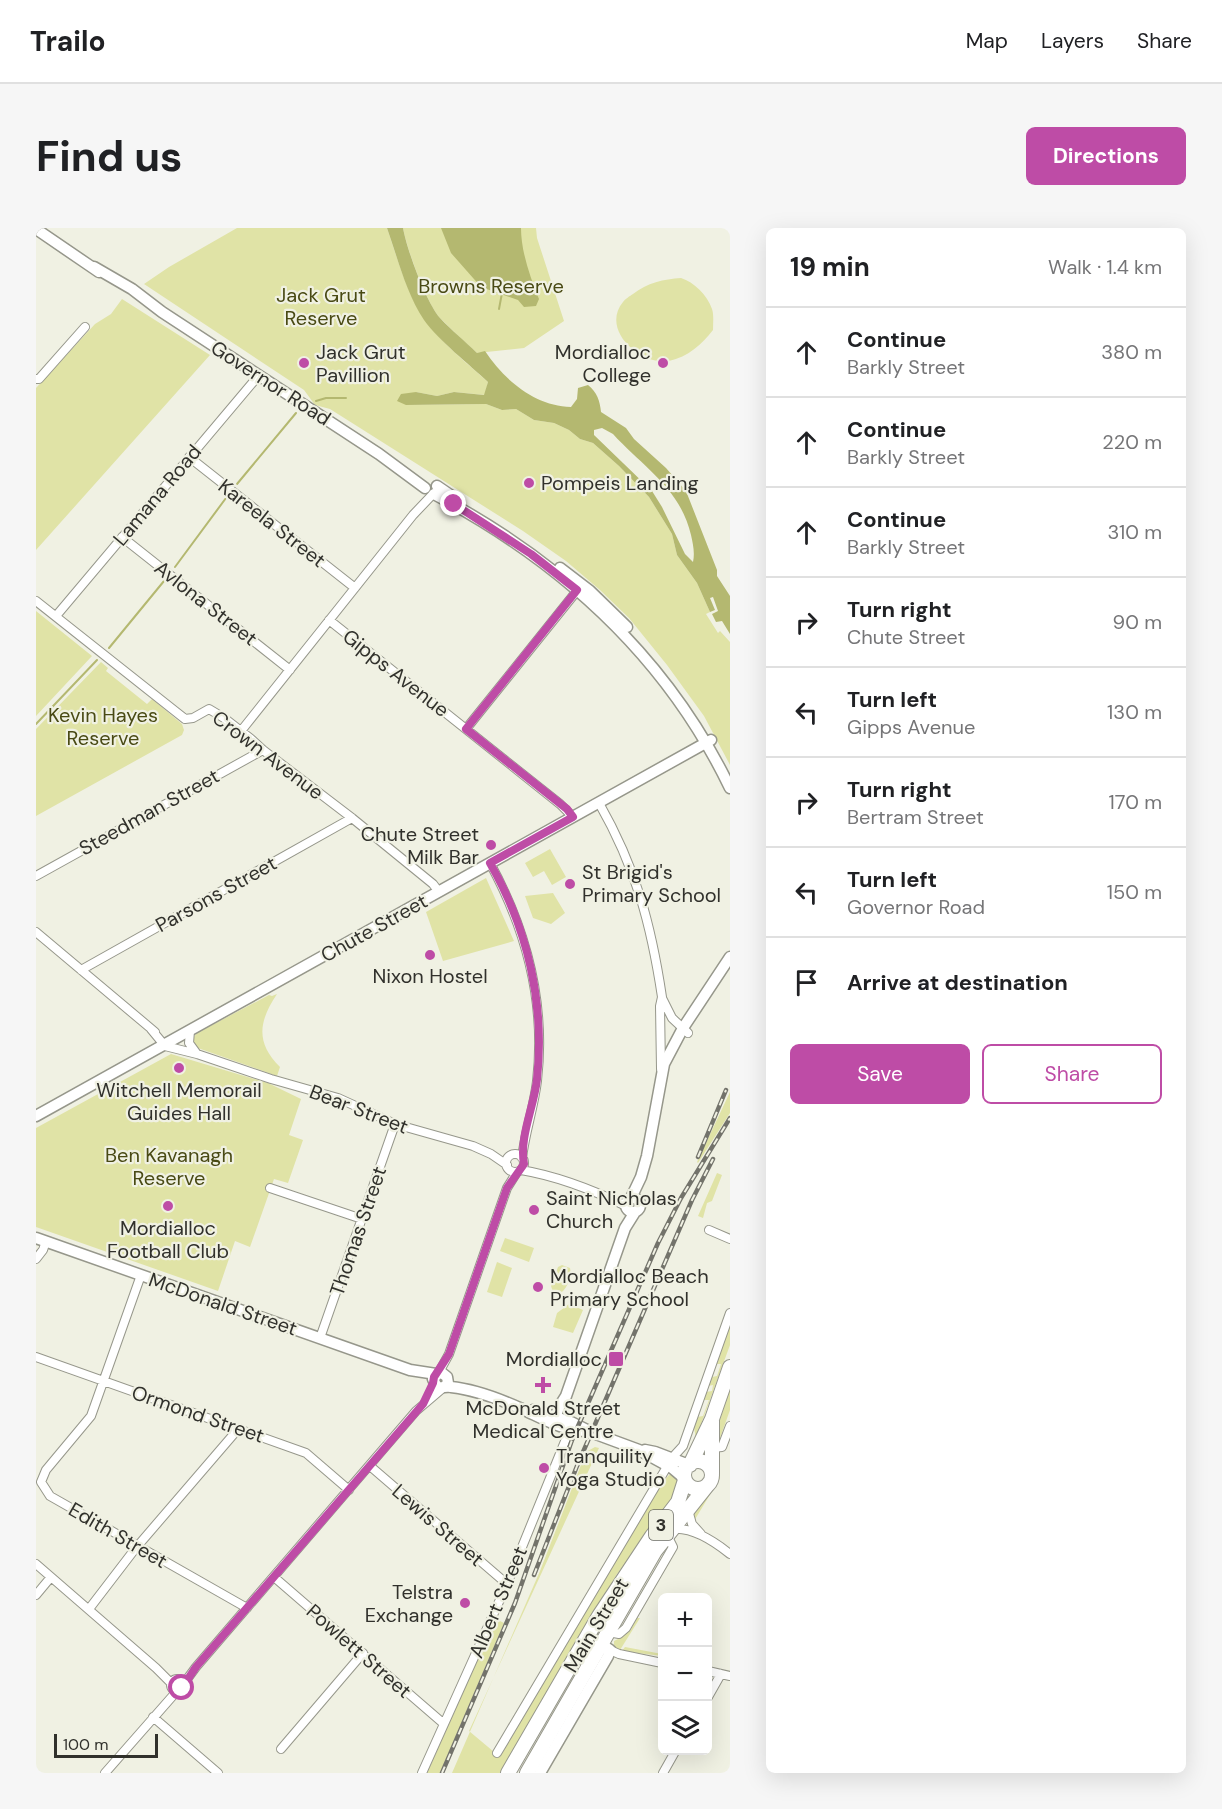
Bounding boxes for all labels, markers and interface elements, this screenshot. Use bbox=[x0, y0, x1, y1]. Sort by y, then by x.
text: Trailo bbox=[30, 23, 106, 60]
text: Map bbox=[966, 27, 1008, 55]
text: Layers bbox=[1041, 27, 1104, 55]
text: Share bbox=[1137, 27, 1192, 55]
button: Directions bbox=[1026, 127, 1186, 185]
text: Find us bbox=[36, 129, 182, 184]
text: 19 min bbox=[790, 250, 870, 284]
text: Walk · 1.4 km bbox=[1048, 254, 1162, 280]
park label: Browns Reserve bbox=[418, 273, 564, 299]
park label: Jack Grut Reserve bbox=[276, 282, 366, 331]
text: Continue bbox=[847, 325, 946, 354]
street label: Governor Road bbox=[206, 335, 336, 431]
icon: ahead bbox=[790, 336, 823, 369]
place label: Jack Grut Pavillion bbox=[316, 339, 406, 388]
place label: Mordialloc College bbox=[555, 339, 651, 388]
text: 380 m bbox=[1101, 339, 1162, 365]
text: Barkly Street bbox=[847, 354, 965, 380]
marker: Jack Grut Pavillion bbox=[297, 356, 311, 370]
marker: Mordialloc College bbox=[656, 356, 670, 370]
text: Continue bbox=[847, 415, 946, 444]
icon: ahead bbox=[790, 426, 823, 459]
text: 220 m bbox=[1102, 429, 1162, 455]
street label: Lamana Road bbox=[107, 439, 207, 551]
text: Barkly Street bbox=[847, 444, 965, 470]
place label: Pompeis Landing bbox=[541, 470, 699, 496]
street label: Kareela Street bbox=[213, 473, 331, 573]
marker: Pompeis Landing bbox=[522, 476, 536, 490]
route end bbox=[440, 490, 466, 516]
text: Continue bbox=[847, 505, 946, 534]
icon: ahead bbox=[790, 516, 823, 549]
text: 310 m bbox=[1107, 519, 1162, 545]
text: Barkly Street bbox=[847, 534, 965, 560]
street label: Avlona Street bbox=[149, 555, 263, 651]
text: Turn right bbox=[847, 595, 952, 624]
icon: right bbox=[790, 606, 823, 639]
text: 90 m bbox=[1113, 609, 1162, 635]
street label: Gipps Avenue bbox=[337, 623, 455, 723]
text: Chute Street bbox=[847, 624, 965, 650]
text: Turn left bbox=[847, 685, 937, 714]
icon: left bbox=[790, 696, 823, 729]
text: 130 m bbox=[1107, 699, 1162, 725]
park label: Kevin Hayes Reserve bbox=[48, 702, 158, 751]
street label: Crown Avenue bbox=[207, 705, 329, 805]
text: Gipps Avenue bbox=[847, 714, 975, 740]
street label: Steedman Street bbox=[74, 763, 224, 861]
text: Turn right bbox=[847, 775, 952, 804]
icon: right bbox=[790, 786, 823, 819]
text: 170 m bbox=[1109, 789, 1162, 815]
text: Bertram Street bbox=[847, 804, 984, 830]
place label: Chute Street Milk Bar bbox=[361, 821, 479, 870]
marker: Chute Street Milk Bar bbox=[484, 838, 498, 852]
street label: Parsons Street bbox=[151, 850, 281, 938]
place label: St Brigid's Primary School bbox=[582, 859, 721, 908]
text: Turn left bbox=[847, 865, 937, 894]
icon: left bbox=[790, 876, 823, 909]
marker: St Brigid's Primary School bbox=[563, 877, 577, 891]
text: 150 m bbox=[1107, 879, 1162, 905]
street label: Chute Street bbox=[316, 888, 432, 968]
text: Governor Road bbox=[847, 894, 985, 920]
marker: Nixon Hostel bbox=[423, 948, 437, 962]
place label: Nixon Hostel bbox=[372, 963, 488, 989]
icon: arrive bbox=[790, 966, 823, 999]
text: Arrive at destination bbox=[847, 968, 1068, 997]
button: Save bbox=[790, 1044, 970, 1104]
button: Share bbox=[982, 1044, 1162, 1104]
marker: Witchell Memorail Guides Hall bbox=[172, 1061, 186, 1075]
place label: Witchell Memorail Guides Hall bbox=[96, 1077, 262, 1126]
street label: Bear Street bbox=[306, 1078, 412, 1140]
park label: Ben Kavanagh Reserve bbox=[105, 1142, 233, 1191]
street label: Thomas Street bbox=[324, 1163, 392, 1299]
place label: Saint Nicholas Church bbox=[546, 1185, 677, 1234]
marker: Mordialloc Football Club bbox=[161, 1199, 175, 1213]
marker: Saint Nicholas Church bbox=[527, 1203, 541, 1217]
place label: Mordialloc Football Club bbox=[107, 1215, 229, 1264]
place label: Mordialloc Beach Primary School bbox=[550, 1263, 709, 1312]
street label: McDonald Street bbox=[145, 1266, 301, 1342]
marker: Mordialloc Beach Primary School bbox=[531, 1280, 545, 1294]
place label: Mordialloc bbox=[506, 1346, 602, 1372]
marker: Mordialloc bbox=[607, 1350, 625, 1368]
marker: McDonald Street Medical Centre bbox=[534, 1376, 552, 1394]
street label: Ormond Street bbox=[128, 1379, 268, 1449]
place label: McDonald Street Medical Centre bbox=[465, 1395, 621, 1444]
place label: Tranquility Yoga Studio bbox=[556, 1443, 665, 1492]
marker: Tranquility Yoga Studio bbox=[537, 1461, 551, 1475]
street label: Lewis Street bbox=[387, 1478, 489, 1572]
street label: Edith Street bbox=[64, 1496, 172, 1574]
road number: 3 bbox=[649, 1510, 673, 1540]
street label: Albert Street bbox=[463, 1542, 533, 1662]
street label: Main Street bbox=[558, 1573, 635, 1677]
place label: Telstra Exchange bbox=[365, 1579, 453, 1628]
map controls bbox=[658, 1593, 712, 1755]
button: + bbox=[658, 1593, 712, 1647]
marker: Telstra Exchange bbox=[458, 1596, 472, 1610]
street label: Powlett Street bbox=[301, 1598, 417, 1704]
button: − bbox=[658, 1647, 712, 1701]
route start bbox=[168, 1674, 194, 1700]
button: layers bbox=[658, 1701, 712, 1755]
scale bar bbox=[54, 1731, 158, 1758]
text: 100 m bbox=[63, 1734, 108, 1755]

